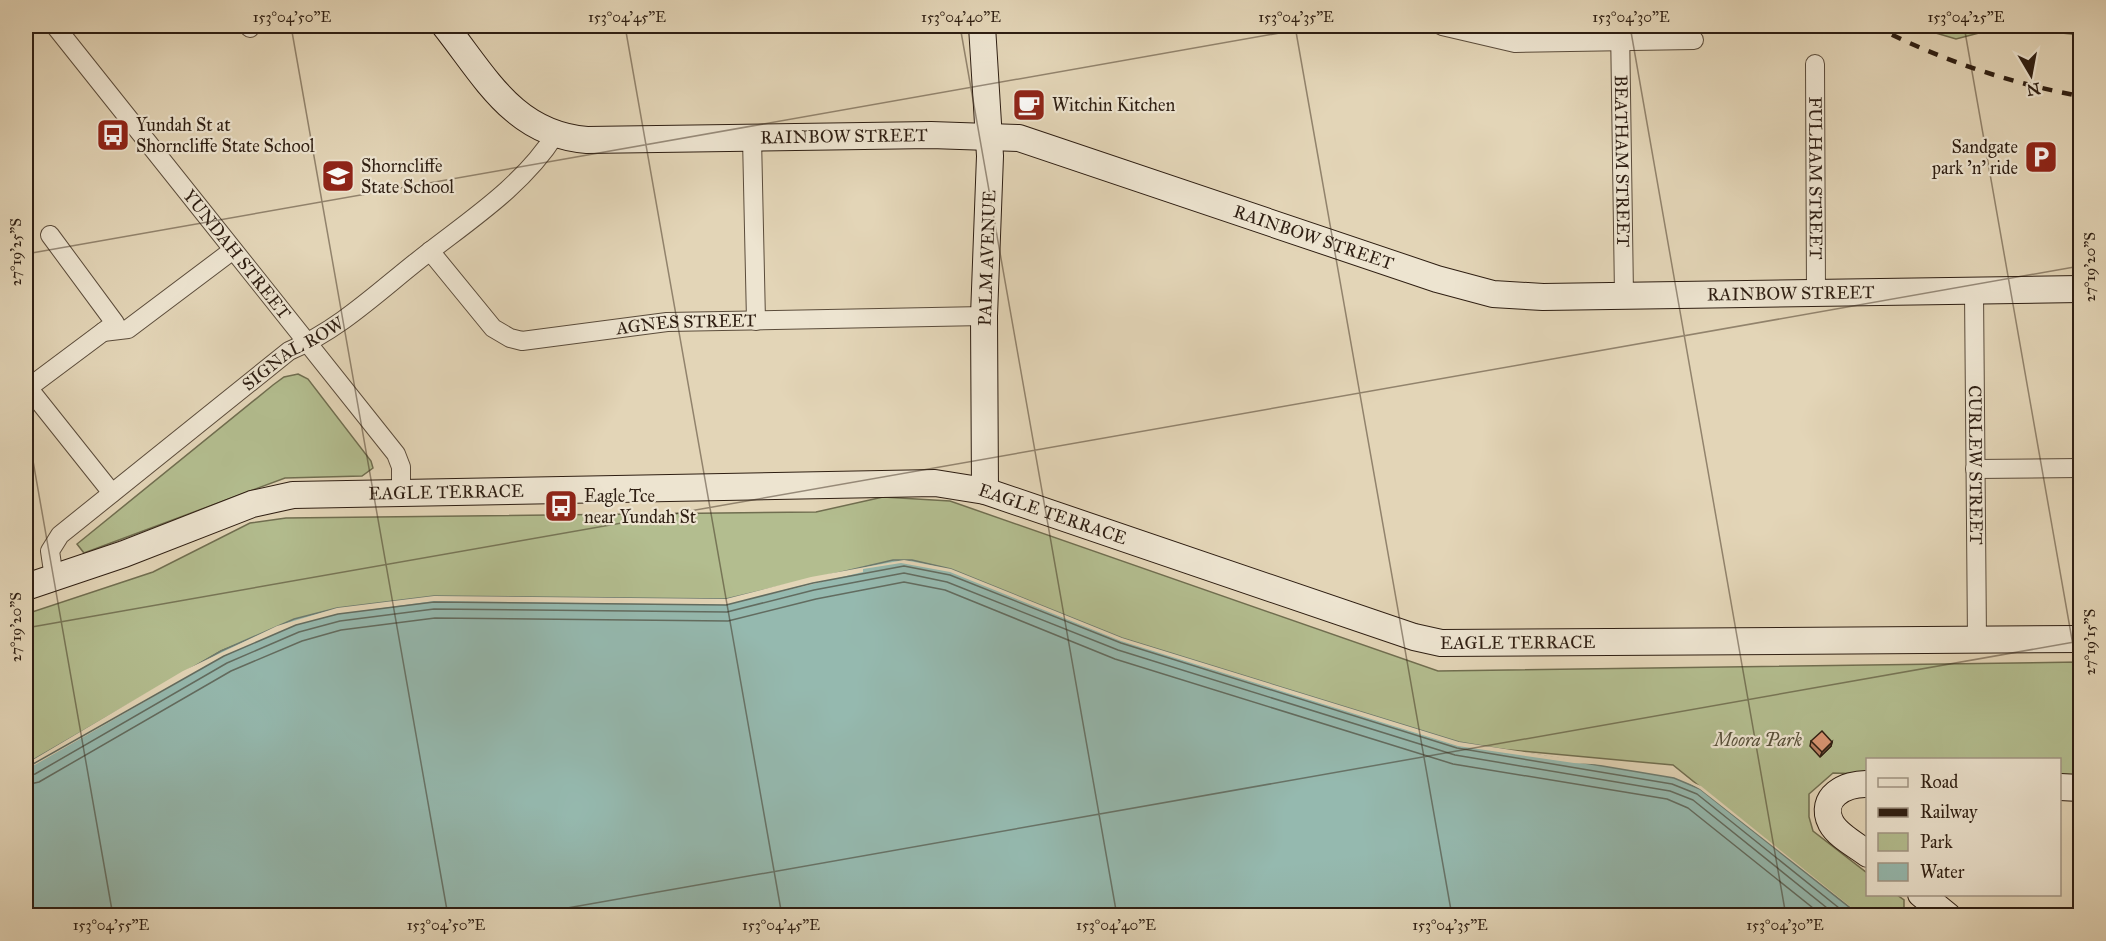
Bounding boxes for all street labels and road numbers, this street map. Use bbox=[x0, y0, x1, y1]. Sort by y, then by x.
street label: BEATHAM STREET bbox=[1610, 75, 1634, 247]
street label: FULHAM STREET bbox=[1804, 96, 1827, 260]
street label: RAINBOW STREET bbox=[760, 124, 928, 148]
street label: YUNDAH STREET bbox=[178, 185, 295, 324]
street label: PALM AVENUE bbox=[974, 189, 1000, 326]
street label: RAINBOW STREET bbox=[1231, 200, 1397, 275]
street label: RAINBOW STREET bbox=[1707, 281, 1875, 306]
street label: AGNES STREET bbox=[614, 309, 757, 340]
street label: SIGNAL ROW bbox=[238, 311, 349, 395]
street label: CURLEW STREET bbox=[1964, 385, 1987, 545]
street label: EAGLE TERRACE bbox=[976, 479, 1130, 549]
street label: EAGLE TERRACE bbox=[368, 480, 524, 505]
street label: EAGLE TERRACE bbox=[1440, 631, 1595, 654]

